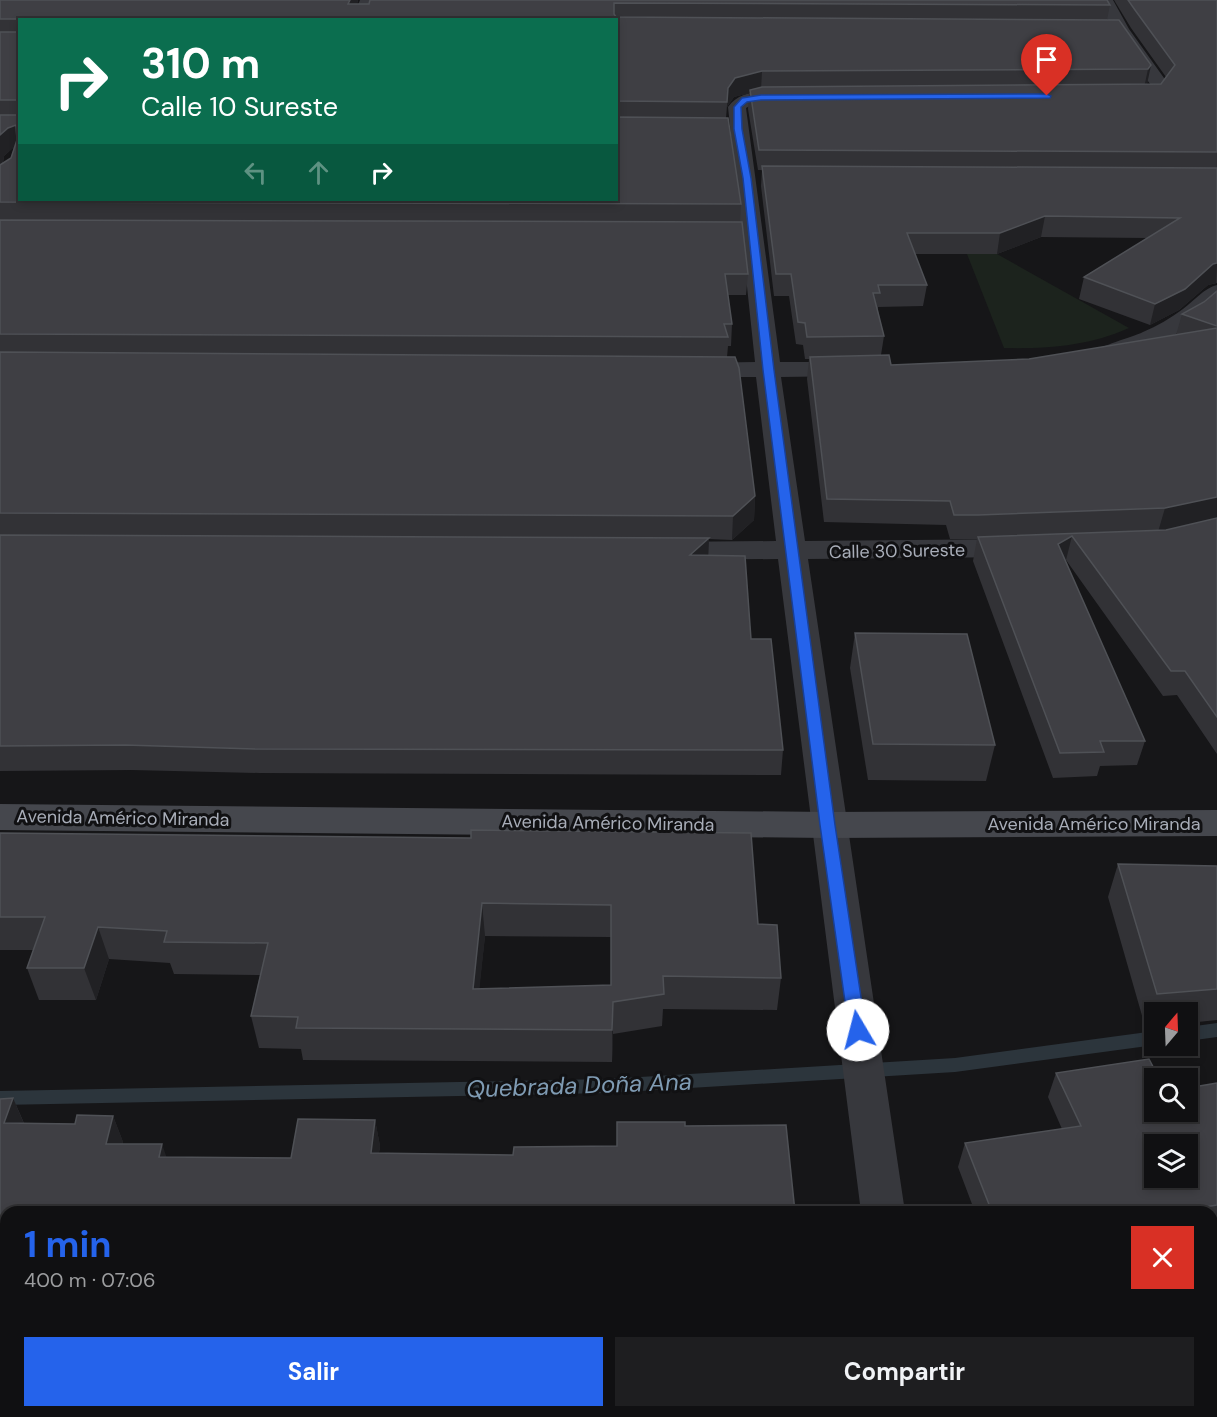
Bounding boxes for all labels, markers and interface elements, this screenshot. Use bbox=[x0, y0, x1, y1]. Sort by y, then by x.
pin bbox=[1021, 34, 1072, 96]
text: 310 m bbox=[141, 36, 260, 91]
icon: right bbox=[42, 42, 120, 120]
icon: arrive bbox=[1030, 43, 1063, 76]
text: Calle 10 Sureste bbox=[141, 89, 338, 124]
icon: left bbox=[239, 156, 272, 189]
icon: ahead bbox=[302, 156, 335, 189]
icon: right bbox=[365, 156, 398, 189]
street label: Calle 30 Sureste bbox=[829, 538, 965, 564]
street label: Avenida Américo Miranda bbox=[16, 804, 230, 832]
street label: Avenida Américo Miranda bbox=[501, 809, 715, 837]
street label: Avenida Américo Miranda bbox=[987, 812, 1201, 836]
position arrow bbox=[826, 998, 890, 1062]
north arrow bbox=[1144, 1002, 1198, 1056]
map controls bbox=[1144, 1002, 1198, 1188]
water label: Quebrada Doña Ana bbox=[466, 1066, 692, 1104]
button: search bbox=[1144, 1068, 1198, 1122]
button: layers bbox=[1144, 1134, 1198, 1188]
text: 1 min bbox=[24, 1221, 112, 1268]
button: close bbox=[1131, 1226, 1194, 1289]
text: 400 m · 07:06 bbox=[24, 1267, 156, 1293]
button: Salir bbox=[24, 1337, 603, 1406]
button: Compartir bbox=[615, 1337, 1194, 1406]

